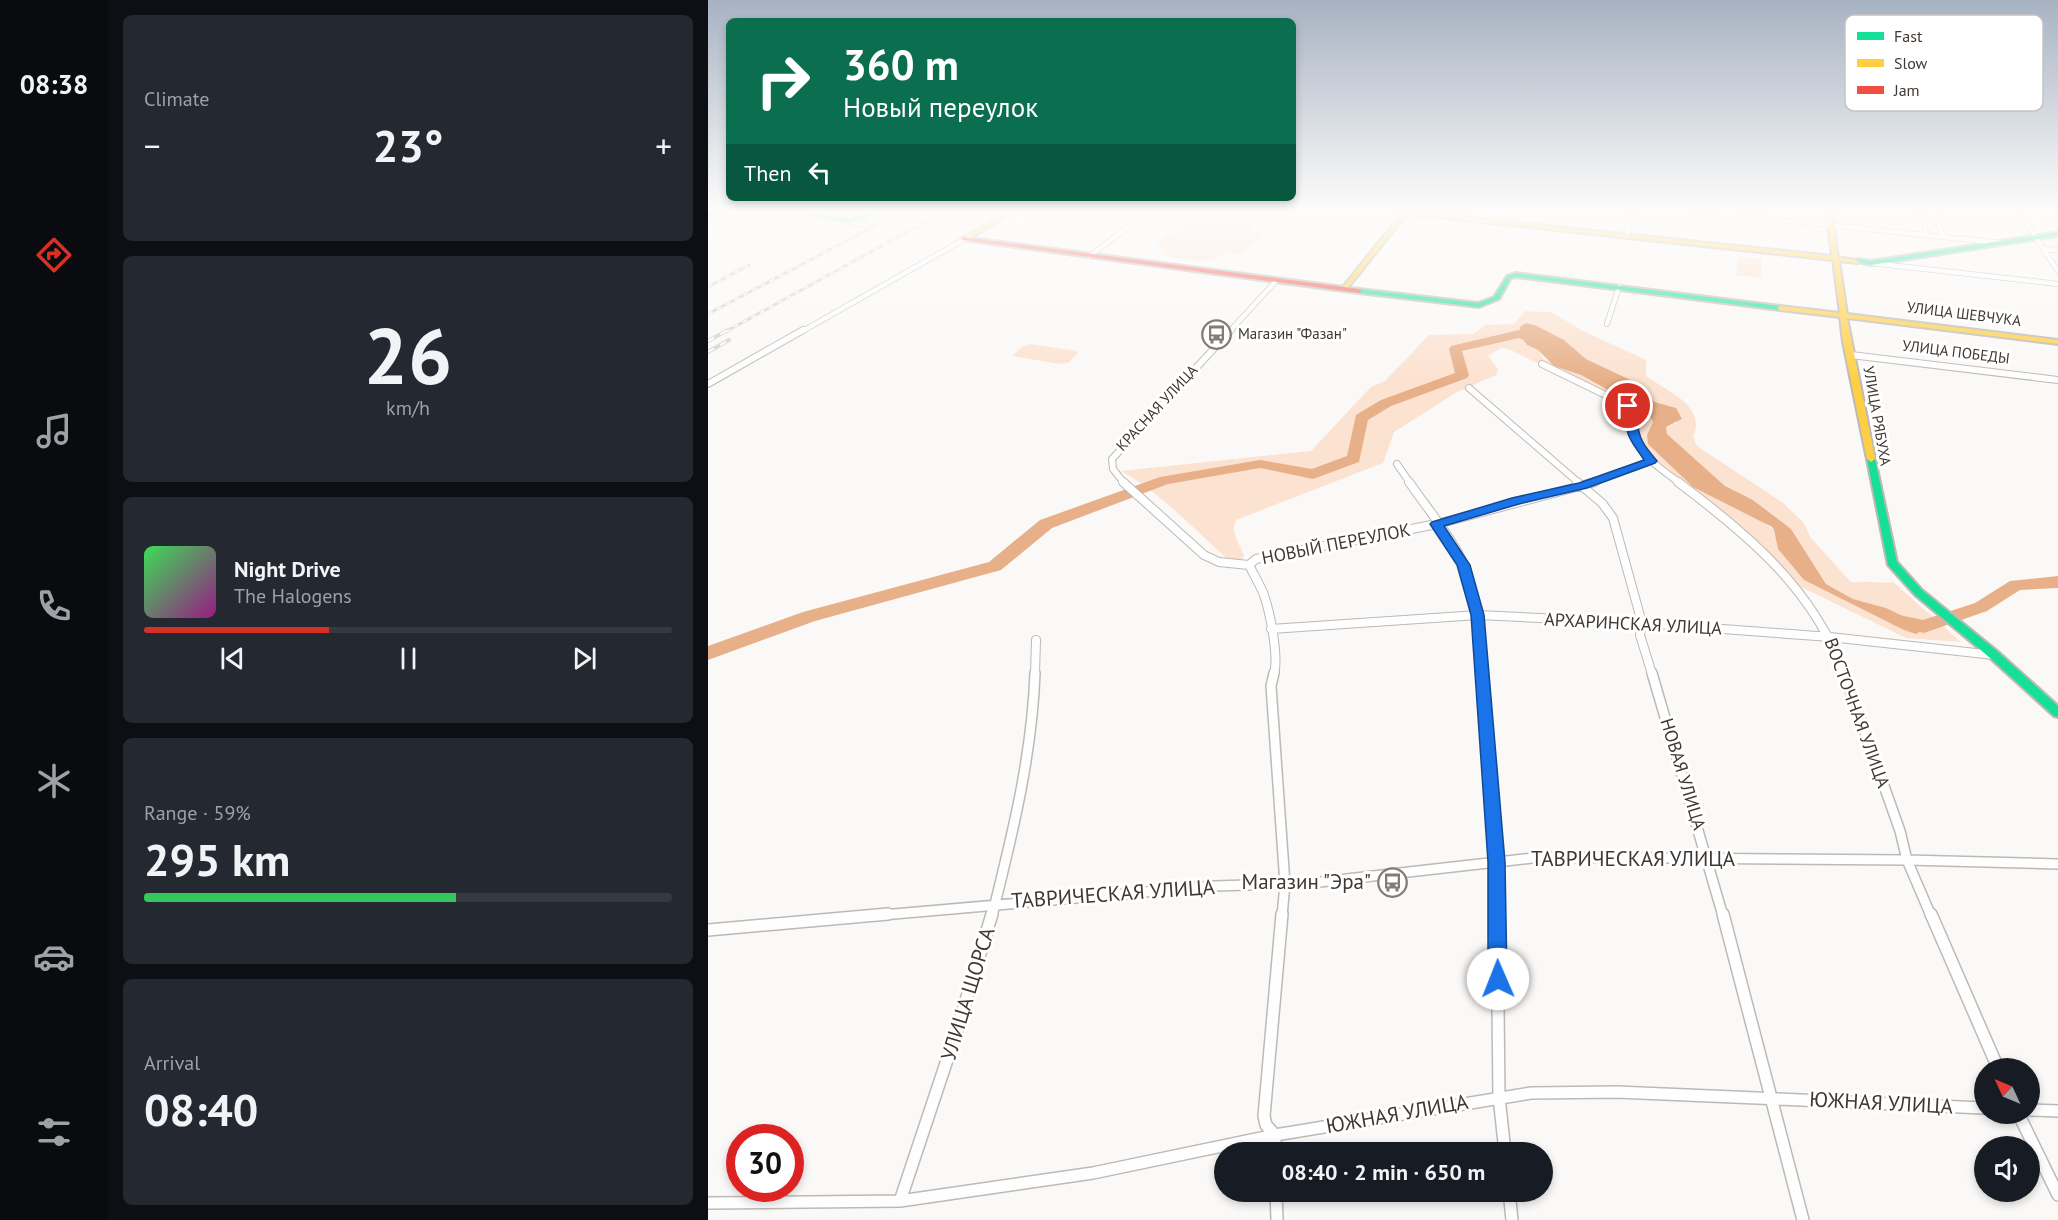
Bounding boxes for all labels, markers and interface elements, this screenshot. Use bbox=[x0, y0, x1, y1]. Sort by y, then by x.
legend bbox=[1845, 15, 2043, 111]
text: Fast bbox=[1894, 26, 1923, 46]
text: 360 m bbox=[843, 37, 959, 92]
icon: right bbox=[744, 42, 822, 120]
text: Slow bbox=[1894, 53, 1928, 73]
text: 08:38 bbox=[20, 67, 88, 101]
text: Jam bbox=[1893, 80, 1920, 100]
text: Climate bbox=[144, 86, 210, 112]
text: Новый переулок bbox=[843, 90, 1038, 124]
text: 23° bbox=[373, 116, 443, 174]
text: − bbox=[144, 124, 161, 167]
text: + bbox=[655, 124, 672, 167]
icon: left bbox=[803, 156, 836, 189]
text: Then bbox=[744, 159, 791, 187]
icon: directions bbox=[33, 234, 75, 276]
street label: УЛИЦА ШЕВЧУКА bbox=[1906, 297, 2023, 330]
text: 26 bbox=[364, 305, 452, 406]
bus stop icon: Магазин "Фазан" bbox=[1201, 318, 1233, 350]
place label: Магазин "Фазан" bbox=[1238, 324, 1347, 343]
street label: УЛИЦА ПОБЕДЫ bbox=[1901, 335, 2011, 368]
street label: КРАСНАЯ УЛИЦА bbox=[1112, 360, 1202, 455]
street label: УЛИЦА РЯБУХА bbox=[1859, 365, 1896, 467]
pin bbox=[1602, 380, 1653, 431]
icon: arrive bbox=[1611, 389, 1644, 422]
text: km/h bbox=[386, 395, 430, 421]
icon: music bbox=[33, 410, 75, 452]
street label: НОВЫЙ ПЕРЕУЛОК bbox=[1260, 518, 1412, 569]
text: Night Drive bbox=[234, 555, 341, 583]
text: The Halogens bbox=[234, 583, 352, 609]
icon: phone bbox=[33, 585, 75, 627]
street label: АРХАРИНСКАЯ УЛИЦА bbox=[1544, 607, 1723, 640]
street label: ВОСТОЧНАЯ УЛИЦА bbox=[1820, 635, 1895, 791]
icon: previous bbox=[216, 642, 249, 675]
icon: pause bbox=[392, 642, 425, 675]
icon: next bbox=[568, 642, 601, 675]
street label: НОВАЯ УЛИЦА bbox=[1656, 715, 1712, 833]
icon: climate bbox=[33, 760, 75, 802]
text: Range · 59% bbox=[144, 800, 251, 826]
text: 295 km bbox=[144, 830, 290, 888]
street label: ТАВРИЧЕСКАЯ УЛИЦА bbox=[1531, 845, 1736, 872]
bus stop icon: Магазин "Эра" bbox=[1376, 866, 1408, 898]
place label: Магазин "Эра" bbox=[1242, 868, 1371, 895]
street label: ТАВРИЧЕСКАЯ УЛИЦА bbox=[1010, 873, 1216, 914]
street label: УЛИЦА ЩОРСА bbox=[934, 923, 1001, 1064]
icon: car bbox=[33, 936, 75, 978]
position arrow bbox=[1466, 947, 1530, 1011]
text: Arrival bbox=[144, 1050, 200, 1076]
north arrow bbox=[1974, 1058, 2040, 1124]
map controls bbox=[1974, 1058, 2040, 1202]
text: 08:40 bbox=[144, 1080, 258, 1138]
street label: ЮЖНАЯ УЛИЦА bbox=[1809, 1085, 1954, 1120]
street label: ЮЖНАЯ УЛИЦА bbox=[1324, 1088, 1471, 1139]
icon: filters bbox=[33, 1111, 75, 1153]
speed limit sign: 30 bbox=[726, 1124, 804, 1202]
button: sound bbox=[1974, 1136, 2040, 1202]
text: 08:40 · 2 min · 650 m bbox=[1282, 1158, 1485, 1186]

